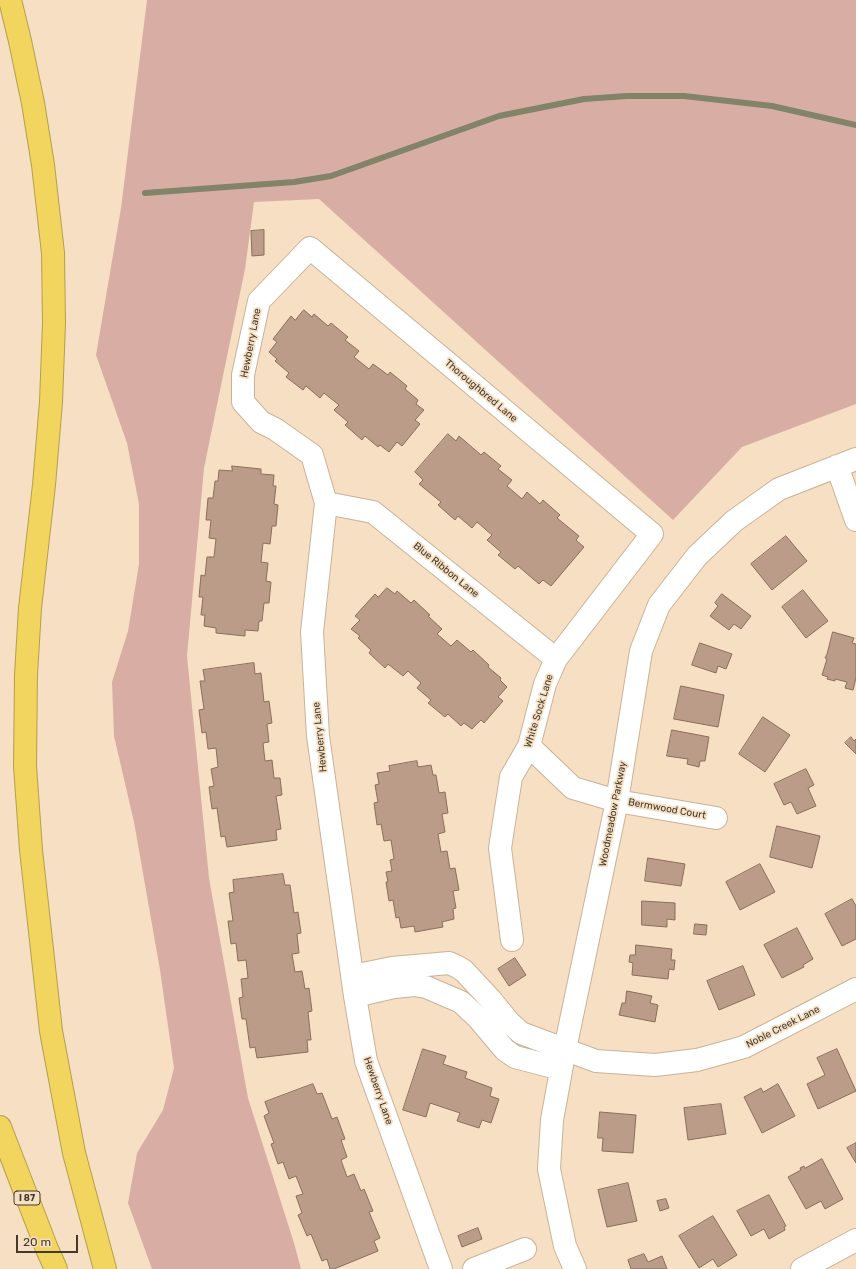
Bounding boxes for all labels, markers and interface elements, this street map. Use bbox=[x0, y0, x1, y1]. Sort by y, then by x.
street label: Hewberry Lane bbox=[238, 307, 264, 379]
street label: Thoroughbred Lane bbox=[442, 357, 520, 425]
street label: Blue Ribbon Lane bbox=[411, 540, 481, 600]
street label: White Sock Lane bbox=[522, 673, 556, 749]
street label: Hewberry Lane bbox=[310, 701, 330, 773]
street label: Woodmeadow Parkway bbox=[597, 760, 629, 868]
street label: Bermwood Court bbox=[627, 796, 707, 822]
street label: Noble Creek Lane bbox=[744, 1003, 822, 1051]
street label: Hewberry Lane bbox=[361, 1056, 395, 1126]
road number: I 87 bbox=[14, 1191, 40, 1205]
scale bar bbox=[18, 1227, 80, 1253]
text: 20 m bbox=[23, 1235, 51, 1249]

